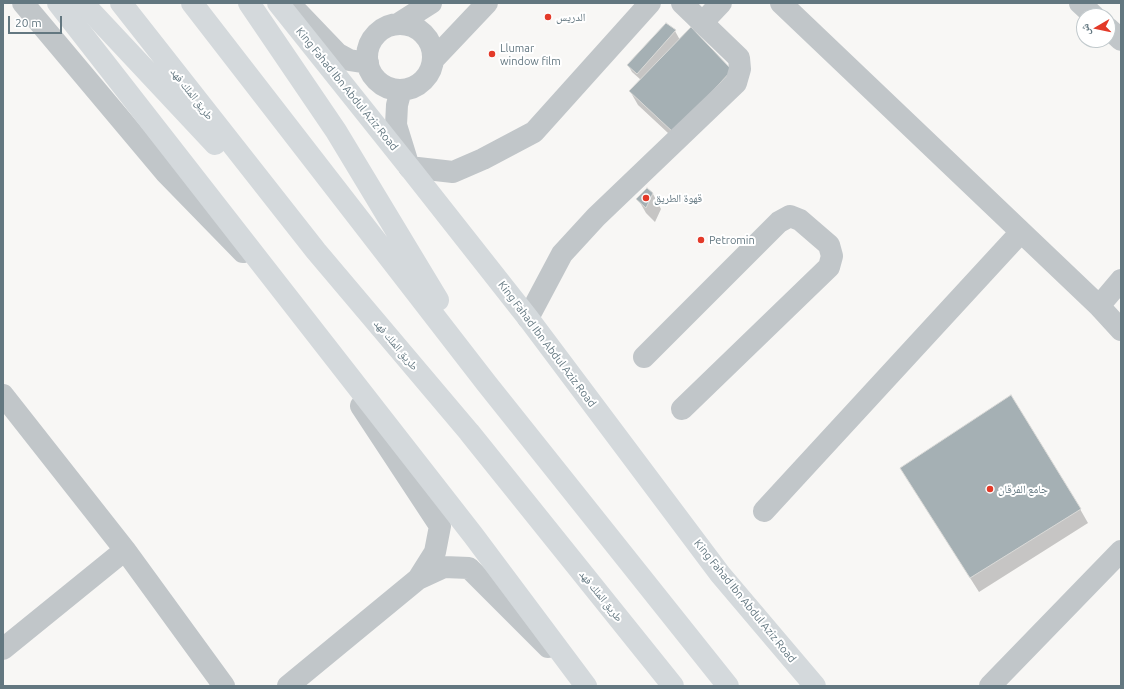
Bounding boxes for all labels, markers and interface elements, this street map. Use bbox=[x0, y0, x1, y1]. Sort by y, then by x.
scale bar bbox=[10, 8, 64, 34]
north arrow bbox=[1076, 8, 1116, 48]
place label: الدريس bbox=[556, 10, 585, 24]
marker: الدريس bbox=[543, 12, 553, 22]
text: 20 m bbox=[15, 16, 42, 29]
text: ش bbox=[1078, 23, 1092, 36]
street label: King Fahad Ibn Abdul Aziz Road bbox=[293, 25, 401, 153]
place label: Llumar window film bbox=[500, 41, 561, 67]
marker: Llumar window film bbox=[487, 49, 497, 59]
street label: طريق الملك فهد bbox=[168, 66, 216, 122]
place label: قهوة الطريق bbox=[654, 191, 702, 205]
marker: قهوة الطريق bbox=[641, 193, 651, 203]
place label: Petromin bbox=[709, 233, 755, 247]
marker: Petromin bbox=[696, 235, 706, 245]
street label: King Fahad Ibn Abdul Aziz Road bbox=[495, 278, 599, 410]
street label: طريق الملك فهد bbox=[371, 317, 421, 373]
place label: جامع الفرقان bbox=[998, 482, 1048, 496]
marker: جامع الفرقان bbox=[985, 484, 995, 494]
street label: King Fahad Ibn Abdul Aziz Road bbox=[691, 537, 799, 665]
street label: طريق الملك فهد bbox=[576, 568, 626, 624]

